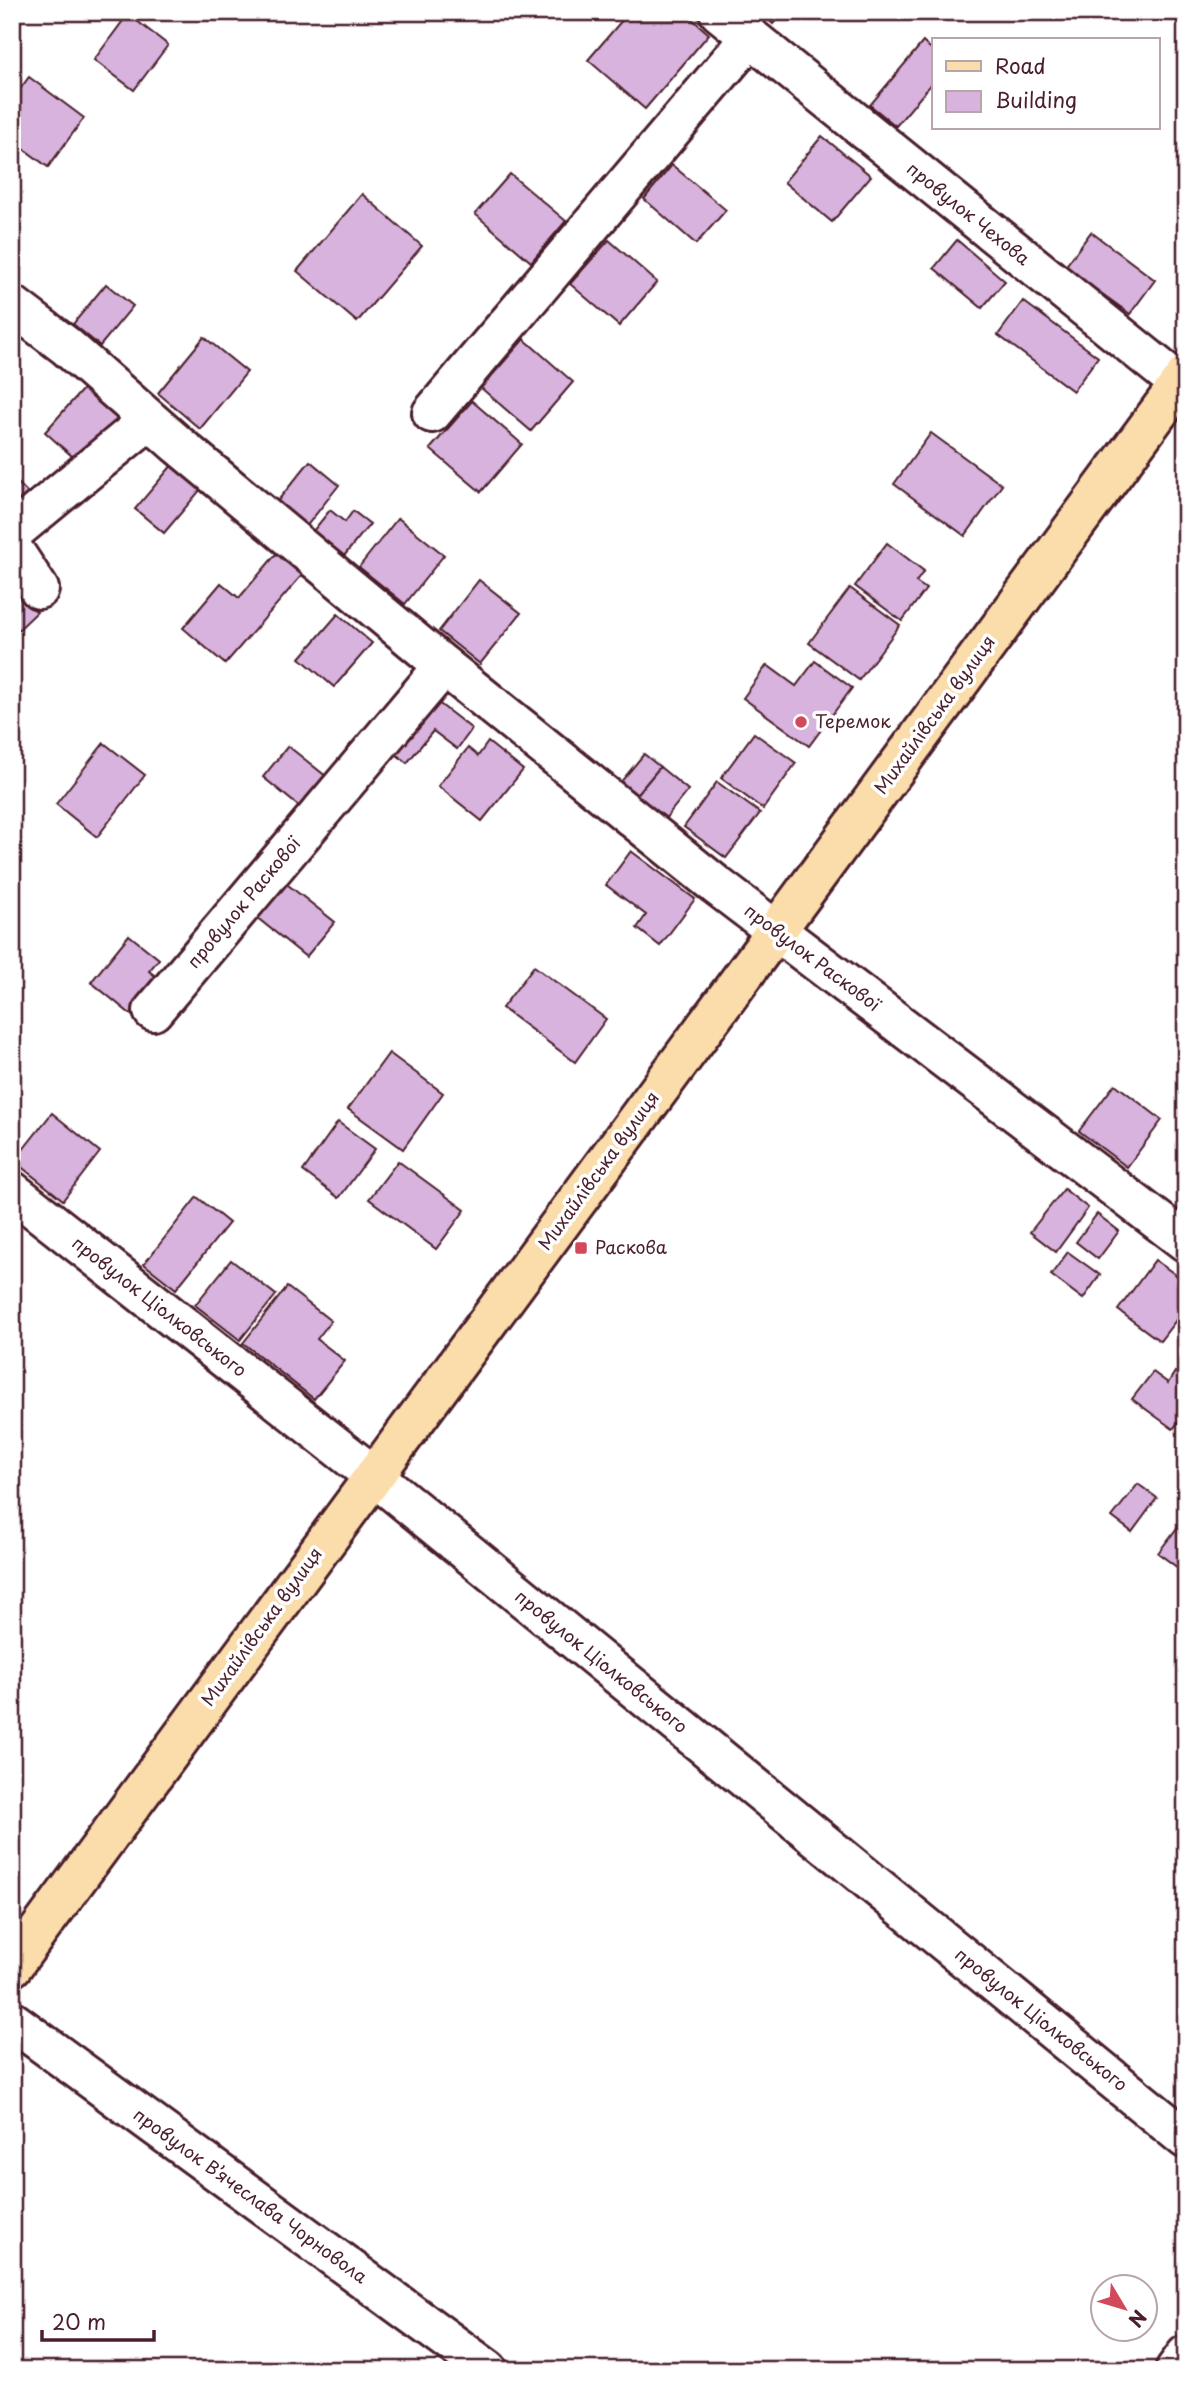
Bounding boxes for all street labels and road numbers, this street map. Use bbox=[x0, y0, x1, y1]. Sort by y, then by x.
street label: провулок Чехова bbox=[901, 155, 1037, 272]
street label: Михайлівська вулиця bbox=[867, 629, 1001, 799]
street label: провулок Раскової bbox=[180, 830, 307, 974]
street label: провулок Раскової bbox=[739, 897, 887, 1018]
street label: Михайлівська вулиця bbox=[531, 1085, 665, 1255]
street label: провулок Ціолковського bbox=[67, 1229, 253, 1383]
street label: Михайлівська вулиця bbox=[194, 1541, 328, 1711]
street label: провулок Ціолковського bbox=[510, 1583, 694, 1739]
street label: провулок Ціолковського bbox=[950, 1941, 1134, 2097]
street label: провулок Вʼячеслава Чорновола bbox=[128, 2100, 374, 2290]

